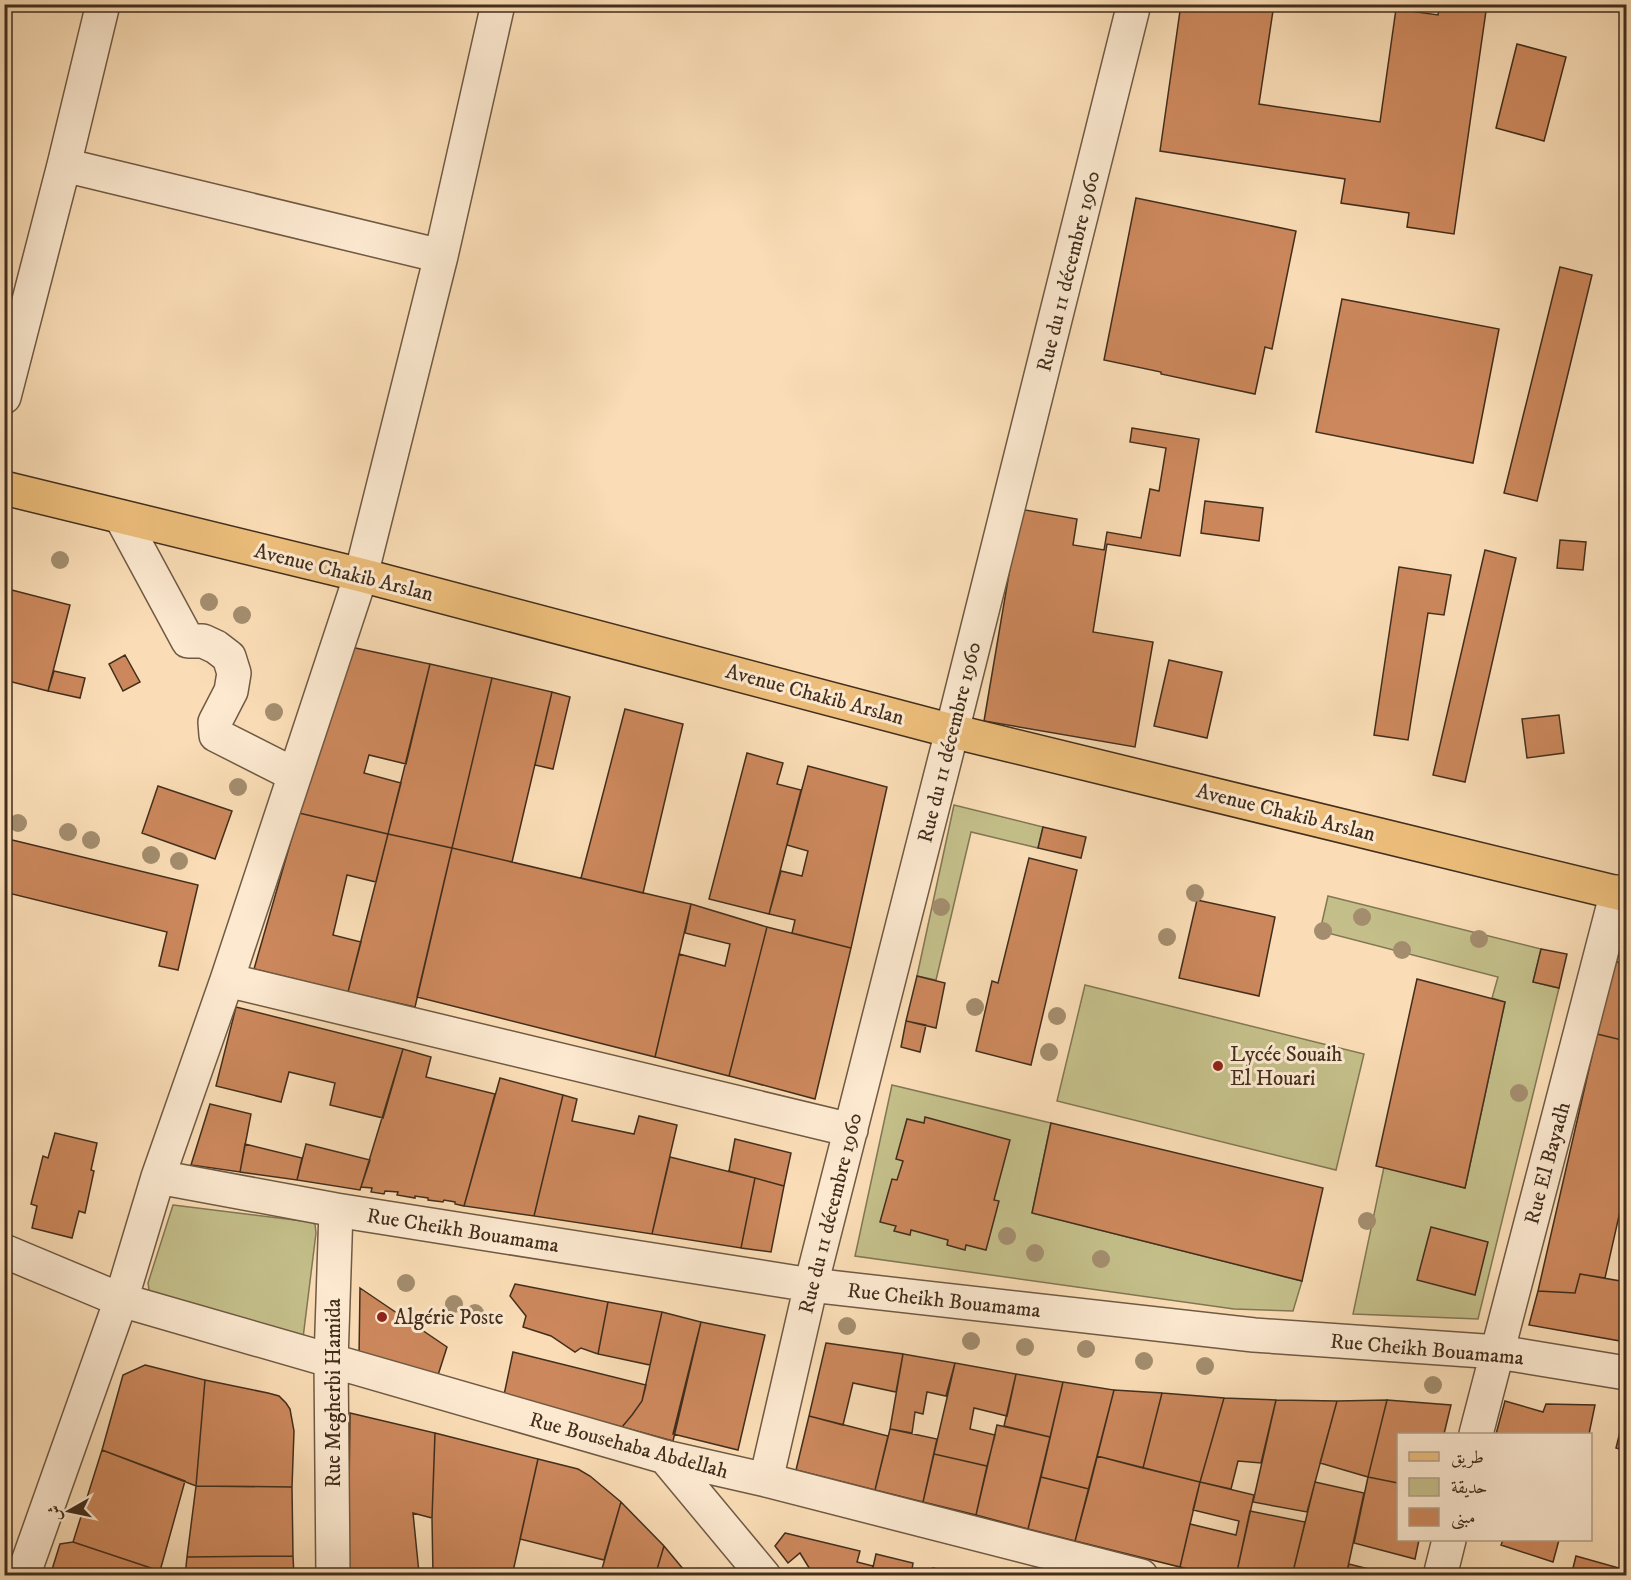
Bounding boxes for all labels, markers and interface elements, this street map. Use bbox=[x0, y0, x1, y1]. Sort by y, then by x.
street label: Rue du 11 décembre 1960 bbox=[1031, 168, 1107, 374]
street label: Avenue Chakib Arslan bbox=[252, 538, 436, 608]
street label: Rue du 11 décembre 1960 bbox=[912, 639, 988, 845]
street label: Avenue Chakib Arslan bbox=[723, 659, 907, 731]
street label: Avenue Chakib Arslan bbox=[1194, 778, 1378, 848]
place label: Lycée Souaih El Houari bbox=[1230, 1042, 1342, 1092]
marker: Lycée Souaih El Houari bbox=[1211, 1059, 1225, 1073]
street label: Rue El Bayadh bbox=[1519, 1099, 1577, 1227]
street label: Rue du 11 décembre 1960 bbox=[793, 1110, 869, 1316]
street label: Rue Cheikh Bouamama bbox=[365, 1203, 561, 1259]
street label: Rue Cheikh Bouamama bbox=[846, 1278, 1042, 1324]
street label: Rue Megherbi Hamida bbox=[321, 1298, 347, 1488]
place label: Algérie Poste bbox=[394, 1305, 504, 1331]
marker: Algérie Poste bbox=[375, 1310, 389, 1324]
street label: Rue Cheikh Bouamama bbox=[1329, 1329, 1525, 1371]
street label: Rue Bousehaba Abdellah bbox=[526, 1407, 731, 1485]
legend bbox=[1397, 1433, 1592, 1541]
text: طريق bbox=[1451, 1447, 1484, 1469]
text: حديقة bbox=[1451, 1477, 1487, 1499]
north arrow bbox=[39, 1481, 99, 1541]
text: ش bbox=[44, 1504, 66, 1523]
text: مبنى bbox=[1451, 1507, 1476, 1530]

